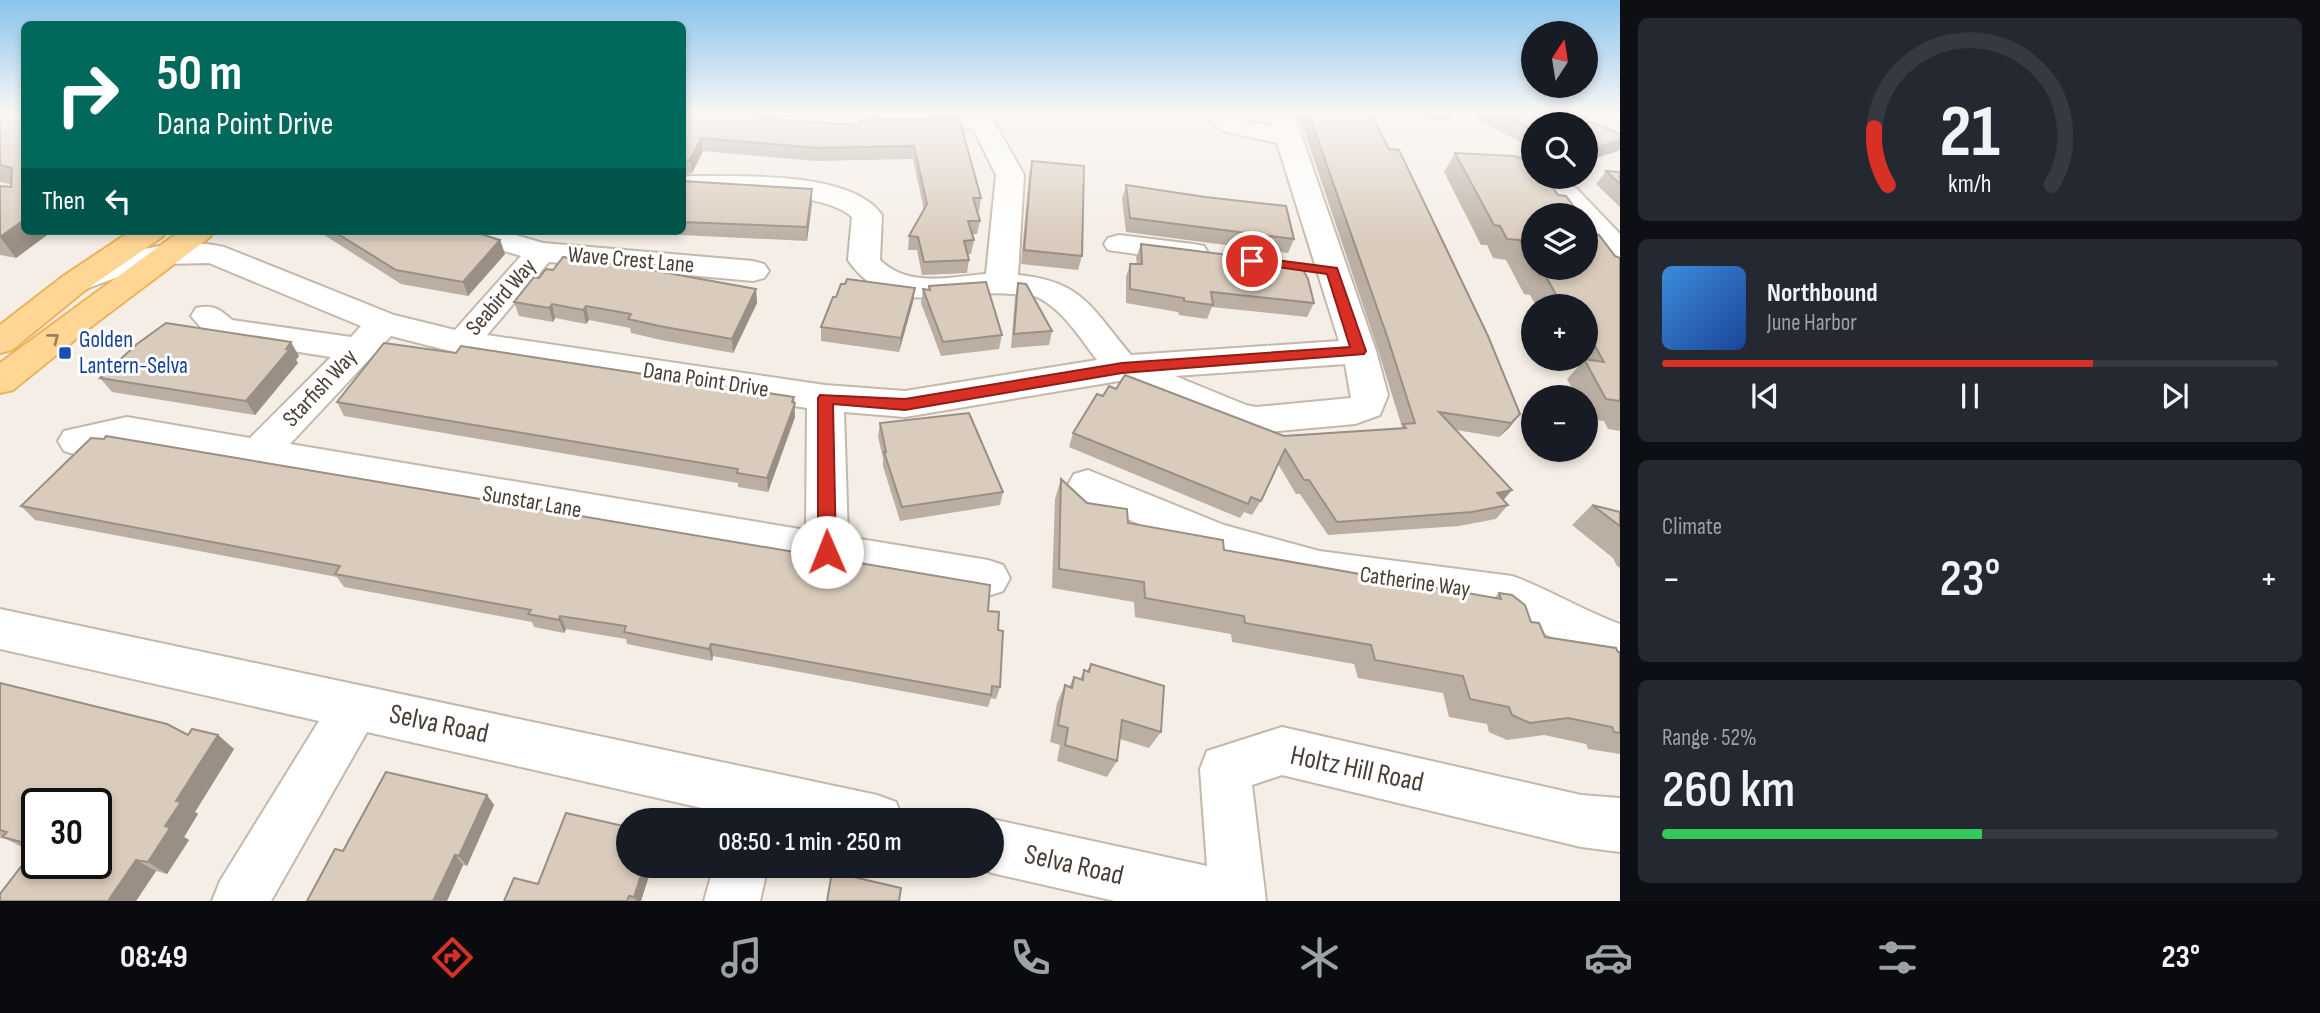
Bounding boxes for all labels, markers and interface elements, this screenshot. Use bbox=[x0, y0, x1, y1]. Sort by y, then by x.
north arrow bbox=[1521, 21, 1598, 98]
map controls bbox=[1521, 21, 1598, 462]
text: 50 m bbox=[157, 45, 242, 104]
icon: right bbox=[42, 49, 133, 140]
text: 21 bbox=[1940, 90, 2000, 178]
text: Dana Point Drive bbox=[157, 105, 333, 144]
button: search bbox=[1521, 112, 1598, 189]
text: km/h bbox=[1948, 169, 1992, 200]
icon: left bbox=[99, 182, 137, 220]
text: Then bbox=[42, 186, 85, 217]
button: layers bbox=[1521, 203, 1598, 280]
pin bbox=[1222, 231, 1282, 291]
street label: Wave Crest Lane bbox=[567, 241, 695, 279]
icon: arrive bbox=[1233, 242, 1271, 280]
street label: Seabird Way bbox=[460, 253, 542, 341]
text: Northbound bbox=[1767, 278, 1878, 309]
button: + bbox=[1521, 294, 1598, 371]
text: June Harbor bbox=[1767, 309, 1857, 337]
place label: Golden Lantern-Selva bbox=[79, 326, 188, 380]
one-way arrow bbox=[46, 334, 58, 347]
street label: Starfish Way bbox=[277, 343, 363, 433]
marker: Golden Lantern-Selva bbox=[57, 345, 73, 361]
street label: Dana Point Drive bbox=[641, 356, 771, 404]
icon: previous bbox=[1746, 377, 1784, 415]
icon: pause bbox=[1951, 377, 1989, 415]
icon: next bbox=[2156, 377, 2194, 415]
button: − bbox=[1521, 385, 1598, 462]
street label: Sunstar Lane bbox=[480, 480, 584, 524]
text: Climate bbox=[1662, 513, 1722, 541]
position arrow bbox=[790, 515, 864, 589]
text: 23° bbox=[1940, 548, 2000, 611]
text: − bbox=[1662, 557, 1681, 602]
text: + bbox=[2259, 557, 2278, 602]
street label: Catherine Way bbox=[1358, 560, 1472, 604]
street label: Selva Road bbox=[386, 697, 492, 751]
text: Range · 52% bbox=[1662, 724, 1757, 752]
street label: Holtz Hill Road bbox=[1287, 739, 1427, 799]
text: 260 km bbox=[1662, 759, 1795, 822]
speed limit sign: 30 bbox=[21, 788, 112, 879]
text: 08:50 · 1 min · 250 m bbox=[719, 827, 901, 858]
street label: Selva Road bbox=[1021, 838, 1127, 892]
icon: directions bbox=[428, 933, 477, 982]
icon: music bbox=[717, 933, 766, 982]
icon: phone bbox=[1006, 933, 1055, 982]
icon: climate bbox=[1295, 933, 1344, 982]
icon: car bbox=[1584, 933, 1633, 982]
icon: filters bbox=[1873, 933, 1922, 982]
text: 08:49 bbox=[120, 938, 188, 977]
text: 23° bbox=[2162, 938, 2200, 977]

